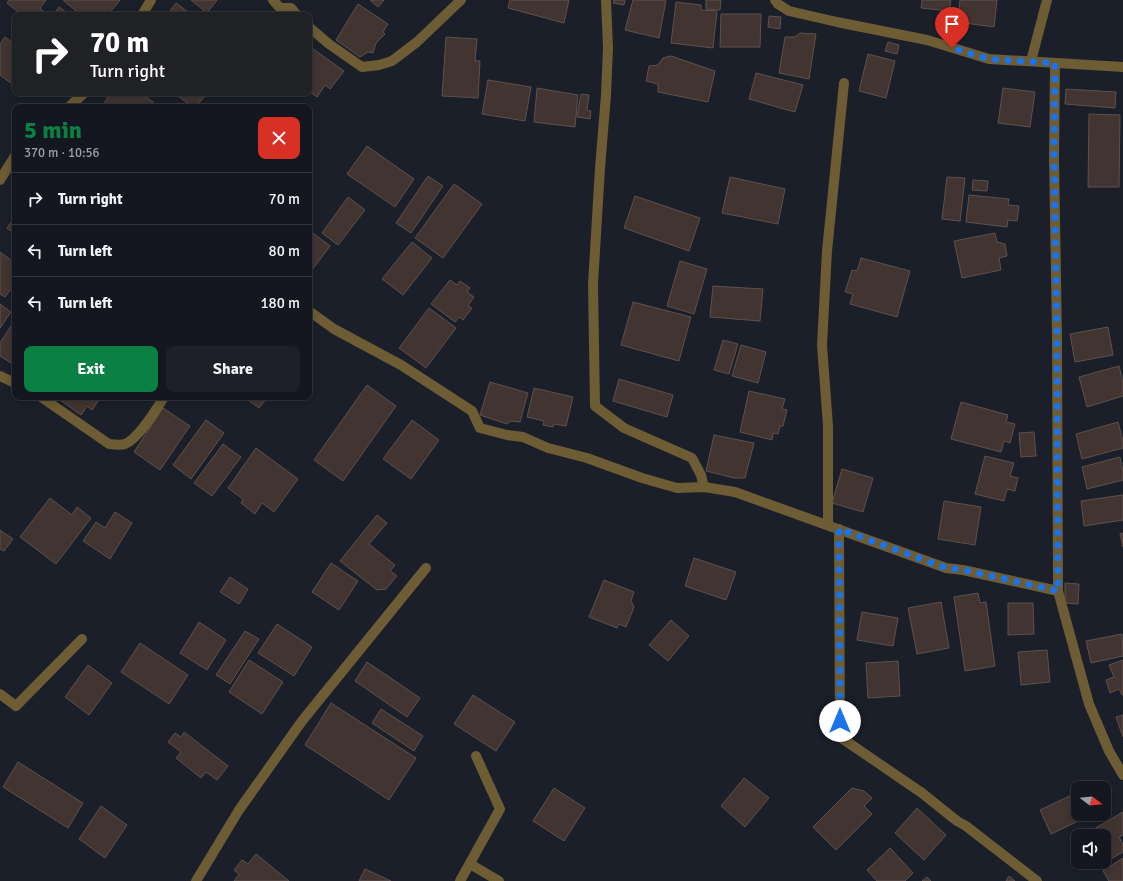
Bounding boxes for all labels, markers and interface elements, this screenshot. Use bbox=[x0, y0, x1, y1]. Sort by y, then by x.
pin bbox=[935, 7.0, 969, 48]
icon: arrive bbox=[941, 13, 963, 35]
text: 70 m bbox=[90, 26, 149, 60]
icon: right bbox=[24, 28, 76, 80]
text: Turn right bbox=[90, 60, 165, 82]
text: 5 min bbox=[24, 115, 82, 145]
button: close bbox=[258, 117, 300, 159]
text: 370 m · 10:56 bbox=[24, 145, 100, 161]
icon: right bbox=[24, 188, 46, 210]
text: Turn right bbox=[58, 190, 123, 208]
text: 70 m bbox=[269, 190, 300, 208]
icon: left bbox=[24, 240, 46, 262]
text: Turn left bbox=[58, 242, 112, 260]
text: 80 m bbox=[269, 242, 300, 260]
icon: left bbox=[24, 292, 46, 314]
text: Turn left bbox=[58, 294, 112, 312]
text: 180 m bbox=[260, 294, 300, 312]
button: Exit bbox=[24, 346, 158, 392]
button: Share bbox=[166, 346, 300, 392]
position arrow bbox=[819, 700, 861, 742]
north arrow bbox=[1071, 781, 1111, 821]
map controls bbox=[1071, 781, 1111, 869]
button: sound bbox=[1071, 829, 1111, 869]

